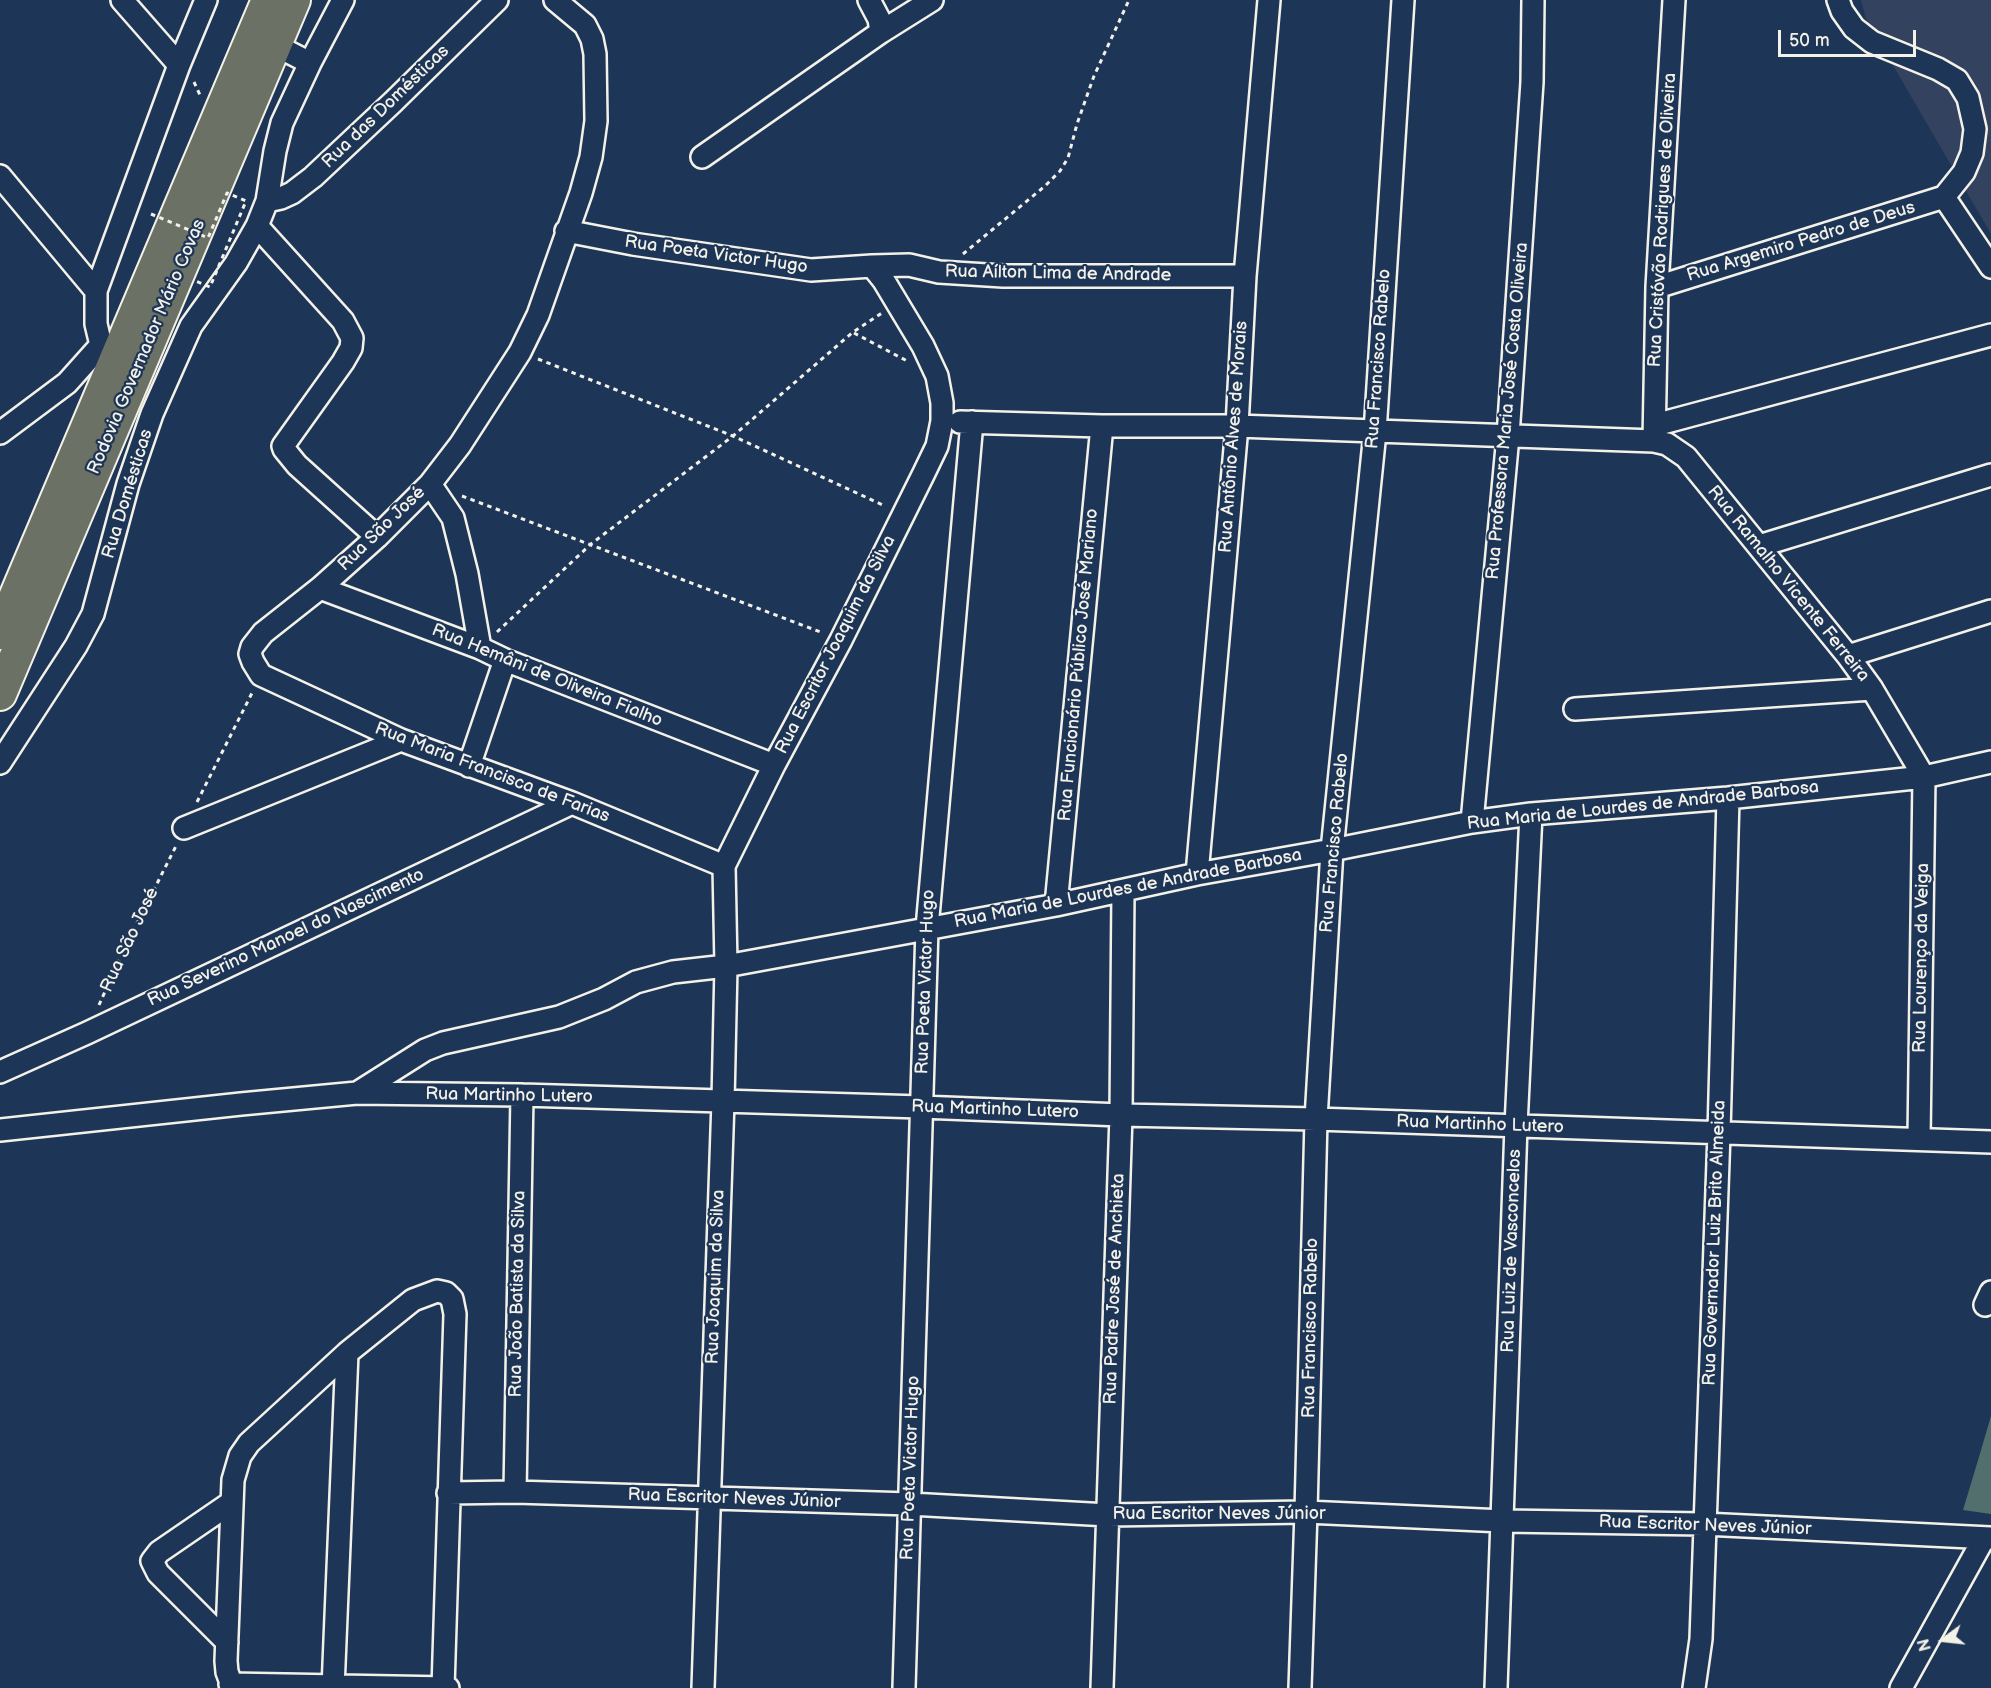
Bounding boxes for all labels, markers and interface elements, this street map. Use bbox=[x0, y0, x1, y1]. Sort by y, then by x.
scale bar bbox=[1781, 18, 1919, 56]
text: 50 m bbox=[1789, 30, 1830, 51]
street label: Rua das Domésticas bbox=[318, 41, 454, 173]
street label: Rua Cristóvão Rodrigues de Oliveira bbox=[1644, 72, 1682, 368]
street label: Rua Argemiro Pedro de Deus bbox=[1684, 197, 1918, 287]
street label: Rodovia Governador Mário Covas bbox=[83, 216, 211, 478]
street label: Rua Poeta Victor Hugo bbox=[623, 231, 809, 279]
street label: Rua Professora Maria José Costa Oliveira bbox=[1482, 241, 1534, 581]
street label: Rua Aílton Lima de Andrade bbox=[945, 261, 1171, 287]
street label: Rua Francisco Rabelo bbox=[1362, 268, 1396, 450]
street label: Rua Antônio Alves de Morais bbox=[1215, 320, 1253, 554]
street label: Rua Domésticas bbox=[98, 427, 158, 561]
street label: Rua São José bbox=[334, 482, 430, 576]
street label: Rua Ramalho Vicente Ferreira bbox=[1702, 482, 1874, 686]
street label: Rua Funcionário Público José Mariano bbox=[1055, 508, 1103, 822]
street label: Rua Escritor Joaquim da Silva bbox=[771, 532, 901, 758]
street label: Rua Hemâni de Oliveira Fialho bbox=[428, 620, 666, 732]
street label: Rua Maria Francisca de Farias bbox=[371, 718, 613, 828]
street label: Rua Francisco Rabelo bbox=[1316, 752, 1354, 934]
street label: Rua Maria de Lourdes de Andrade Barbosa bbox=[1466, 777, 1820, 835]
street label: Rua Maria de Lourdes de Andrade Barbosa bbox=[952, 845, 1304, 933]
street label: Rua Lourenço da Veiga bbox=[1910, 863, 1934, 1053]
street label: Rua Severino Manoel do Nascimento bbox=[144, 864, 428, 1012]
street label: Rua São José bbox=[96, 884, 164, 996]
street label: Rua Poeta Victor Hugo bbox=[912, 889, 940, 1075]
street label: Rua Martinho Lutero bbox=[425, 1084, 593, 1108]
street label: Rua Martinho Lutero bbox=[911, 1096, 1079, 1124]
street label: Rua Governador Luiz Brito Almeida bbox=[1699, 1100, 1731, 1386]
street label: Rua Martinho Lutero bbox=[1396, 1111, 1564, 1139]
street label: Rua Luiz de Vasconcelos bbox=[1498, 1149, 1526, 1353]
street label: Rua Padre José de Anchieta bbox=[1100, 1173, 1130, 1405]
street label: Rua Joaquim da Silva bbox=[702, 1189, 730, 1365]
street label: Rua João Batista da Silva bbox=[505, 1190, 531, 1398]
street label: Rua Francisco Rabelo bbox=[1299, 1238, 1323, 1418]
street label: Rua Poeta Victor Hugo bbox=[897, 1375, 925, 1561]
street label: Rua Escritor Neves Júnior bbox=[627, 1484, 841, 1514]
street label: Rua Escritor Neves Júnior bbox=[1113, 1503, 1325, 1525]
street label: Rua Escritor Neves Júnior bbox=[1598, 1511, 1812, 1541]
north arrow bbox=[1913, 1610, 1973, 1670]
text: N bbox=[1914, 1637, 1936, 1653]

